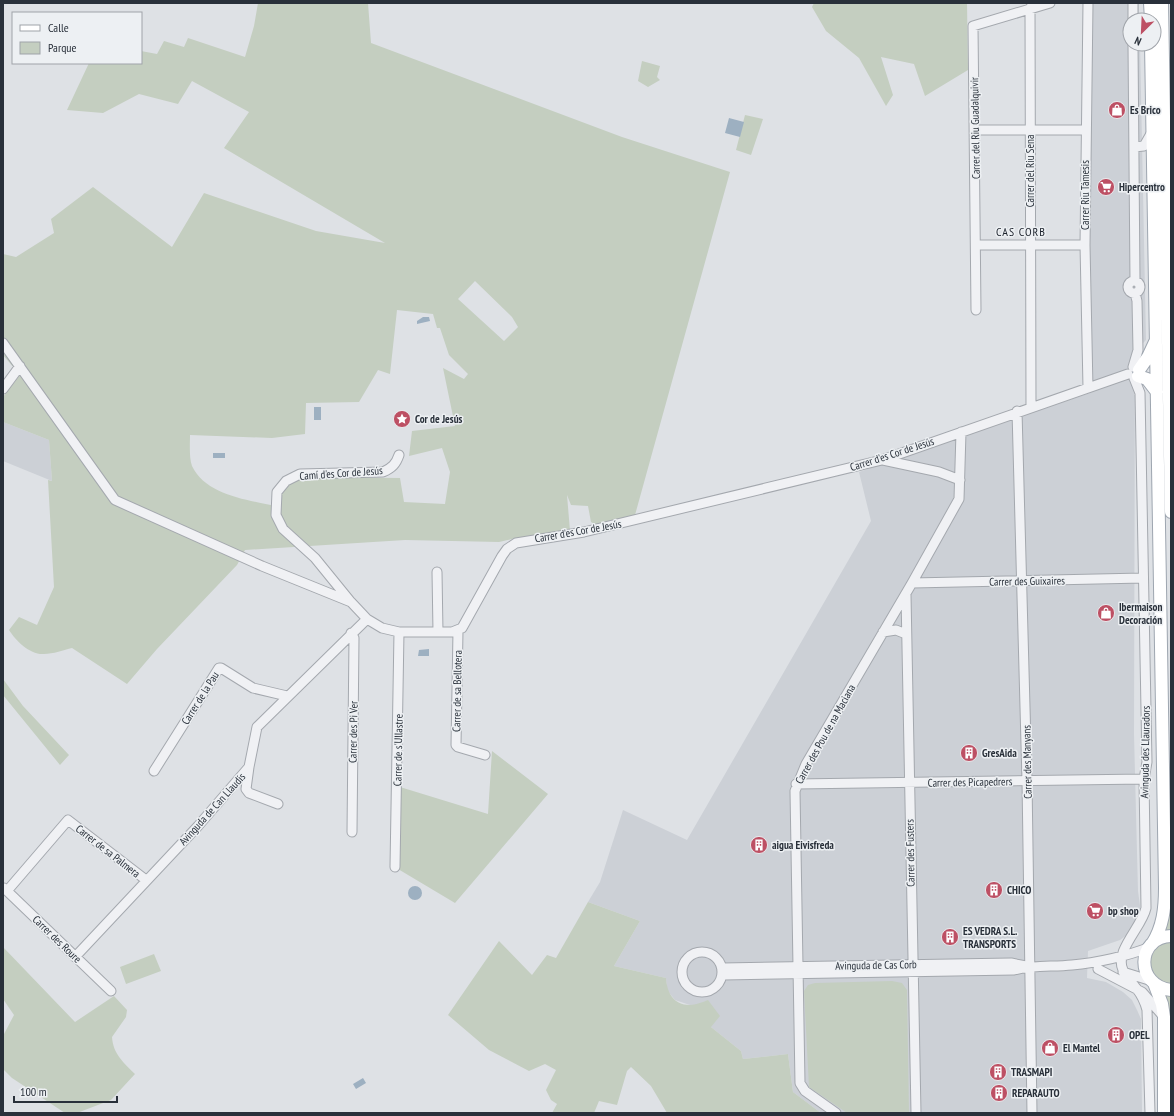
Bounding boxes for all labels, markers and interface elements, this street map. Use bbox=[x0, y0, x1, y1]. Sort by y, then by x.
legend bbox=[12, 12, 142, 64]
north arrow bbox=[1122, 12, 1162, 52]
text: Calle bbox=[48, 20, 69, 35]
text: N bbox=[1132, 34, 1143, 49]
text: Parque bbox=[48, 40, 77, 55]
street label: Carrer del Riu Guadalquivir bbox=[967, 77, 983, 179]
shop icon: Es Brico bbox=[1107, 100, 1127, 120]
place label: Es Brico bbox=[1130, 103, 1161, 117]
street label: Carrer del Riu Sena bbox=[1023, 135, 1037, 207]
street label: Carrer Riu Támesis bbox=[1078, 160, 1092, 230]
supermarket icon: Hipercentro bbox=[1096, 177, 1116, 197]
place label: Hipercentro bbox=[1119, 180, 1165, 194]
district label: CAS CORB bbox=[996, 224, 1046, 239]
place icon: Cor de Jesús bbox=[392, 409, 412, 429]
place label: Cor de Jesús bbox=[415, 412, 463, 426]
street label: Carrer d'es Cor de Jesús bbox=[848, 434, 936, 474]
street label: Camí d'es Cor de Jesús bbox=[299, 463, 383, 483]
street label: Carrer d'es Cor de Jesús bbox=[534, 516, 623, 545]
street label: Carrer des Guixaires bbox=[989, 573, 1065, 589]
place label: Ibermaison Decoración bbox=[1119, 600, 1162, 627]
shop icon: Ibermaison Decoración bbox=[1096, 603, 1116, 623]
street label: Carrer de sa Bellotera bbox=[449, 650, 465, 732]
street label: Carrer de la Pau bbox=[178, 669, 222, 727]
street label: Carrer des Pou de na Maciana bbox=[792, 682, 858, 786]
street label: Carrer des Pi Ver bbox=[345, 701, 361, 763]
street label: Avinguda des Llauradors bbox=[1137, 705, 1153, 798]
street label: Carrer de s'Ullastre bbox=[390, 713, 406, 786]
street label: Carrer des Manyans bbox=[1019, 725, 1035, 799]
building icon: GresAida bbox=[959, 743, 979, 763]
place label: GresAida bbox=[982, 746, 1017, 760]
street label: Avinguda de Can Llaudis bbox=[176, 770, 248, 848]
street label: Carrer des Picapedrers bbox=[928, 774, 1013, 790]
street label: Carrer des Fusters bbox=[902, 819, 918, 887]
street label: Carrer de sa Palmera bbox=[73, 821, 143, 881]
building icon: aigua Eivisfreda bbox=[749, 835, 769, 855]
place label: aigua Eivisfreda bbox=[772, 838, 834, 852]
building icon: CHICO bbox=[984, 880, 1004, 900]
place label: CHICO bbox=[1007, 883, 1031, 897]
supermarket icon: bp shop bbox=[1085, 901, 1105, 921]
place label: bp shop bbox=[1108, 904, 1139, 918]
street label: Carrer des Roure bbox=[30, 912, 85, 966]
place label: ES VEDRA S.L. TRANSPORTS bbox=[963, 924, 1017, 951]
building icon: ES VEDRA S.L. TRANSPORTS bbox=[940, 927, 960, 947]
street label: Avinguda de Cas Corb bbox=[835, 957, 917, 973]
building icon: OPEL bbox=[1106, 1025, 1126, 1045]
place label: OPEL bbox=[1129, 1028, 1150, 1042]
shop icon: El Mantel bbox=[1040, 1038, 1060, 1058]
place label: El Mantel bbox=[1063, 1041, 1100, 1055]
building icon: TRASMAPI bbox=[988, 1062, 1008, 1082]
place label: TRASMAPI bbox=[1011, 1065, 1052, 1079]
scale bar bbox=[14, 1078, 117, 1104]
building icon: REPARAUTO bbox=[989, 1083, 1009, 1103]
text: 100 m bbox=[20, 1084, 47, 1099]
place label: REPARAUTO bbox=[1012, 1086, 1060, 1100]

